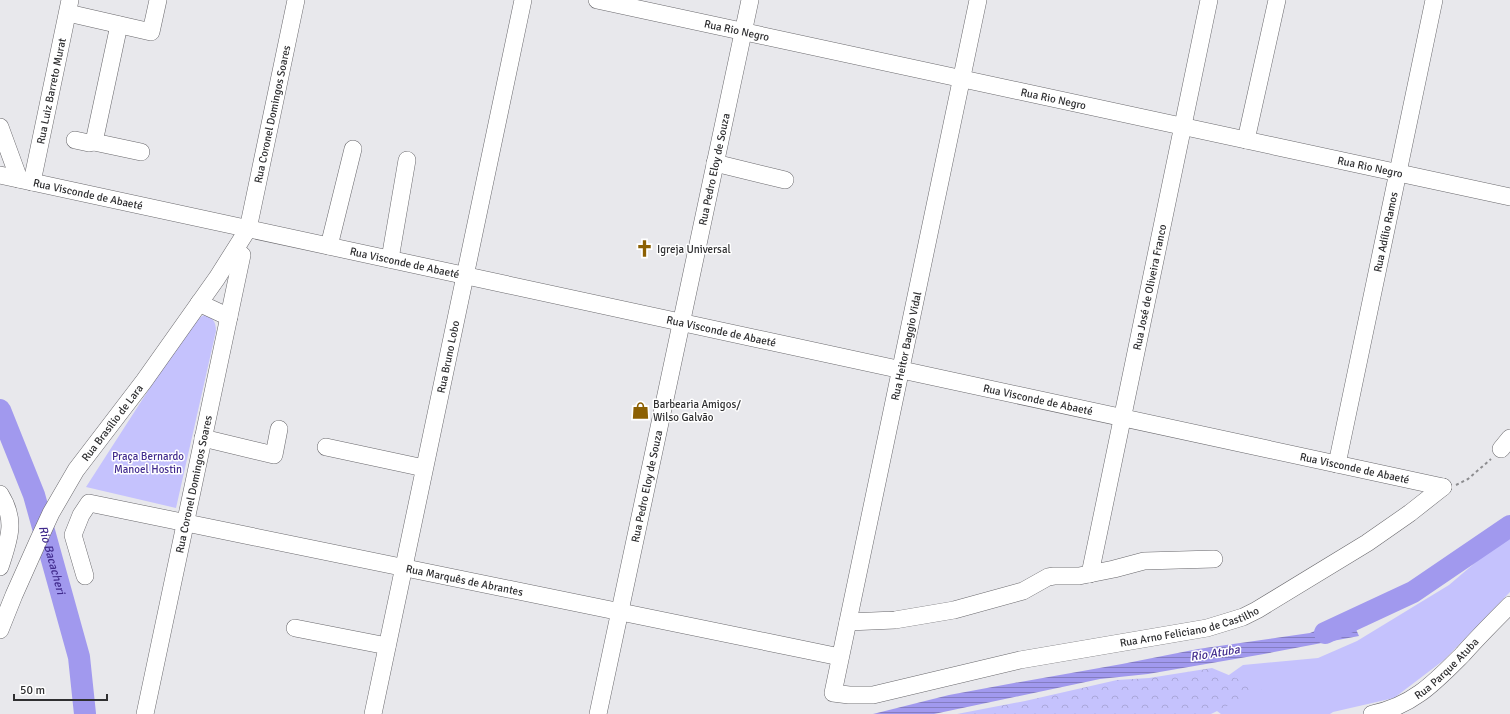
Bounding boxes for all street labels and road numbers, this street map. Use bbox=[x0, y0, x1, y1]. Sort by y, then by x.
street label: Rua Rio Negro bbox=[703, 17, 771, 44]
street label: Rua Luiz Barreto Murat bbox=[34, 37, 69, 145]
street label: Rua Coronel Domingos Soares bbox=[252, 44, 293, 184]
street label: Rua Rio Negro bbox=[1019, 86, 1088, 112]
street label: Rua Pedro Eloy de Souza bbox=[696, 112, 733, 227]
street label: Rua Rio Negro bbox=[1336, 154, 1404, 181]
street label: Rua Visconde de Abaeté bbox=[32, 176, 144, 213]
street label: Rua Adílio Ramos bbox=[1371, 191, 1401, 273]
street label: Rua José de Oliveira Franco bbox=[1131, 223, 1169, 351]
street label: Rua Visconde de Abaeté bbox=[349, 245, 461, 281]
street label: Rua Heitor Baggio Vidal bbox=[889, 290, 924, 402]
street label: Rua Visconde de Abaeté bbox=[665, 313, 777, 350]
street label: Rua Bruno Lobo bbox=[435, 319, 463, 394]
street label: Rua Brasílio de Lara bbox=[79, 382, 146, 464]
street label: Rua Visconde de Abaeté bbox=[982, 382, 1094, 418]
street label: Rua Coronel Domingos Soares bbox=[173, 414, 215, 554]
street label: Rua Pedro Eloy de Souza bbox=[629, 429, 665, 544]
street label: Rua Visconde de Abaeté bbox=[1299, 450, 1411, 487]
street label: Rua Marquês de Abrantes bbox=[405, 562, 524, 599]
street label: Rua Arno Feliciano de Castilho bbox=[1119, 604, 1262, 650]
street label: Rua Parque Atuba bbox=[1412, 635, 1482, 702]

